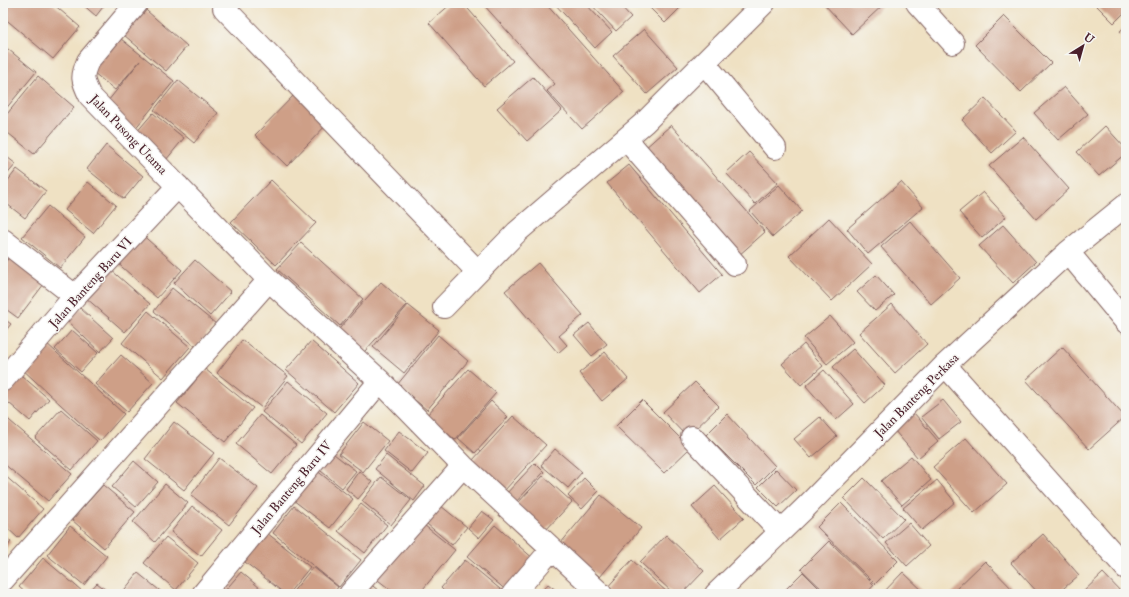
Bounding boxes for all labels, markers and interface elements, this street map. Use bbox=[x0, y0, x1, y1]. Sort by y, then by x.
north arrow bbox=[1063, 26, 1103, 66]
text: U bbox=[1081, 30, 1097, 47]
street label: Jalan Pusong Utama bbox=[85, 91, 171, 178]
street label: Jalan Banteng Baru VI bbox=[45, 234, 136, 332]
street label: Jalan Banteng Perkasa bbox=[870, 350, 963, 442]
street label: Jalan Banteng Baru IV bbox=[247, 437, 336, 538]

